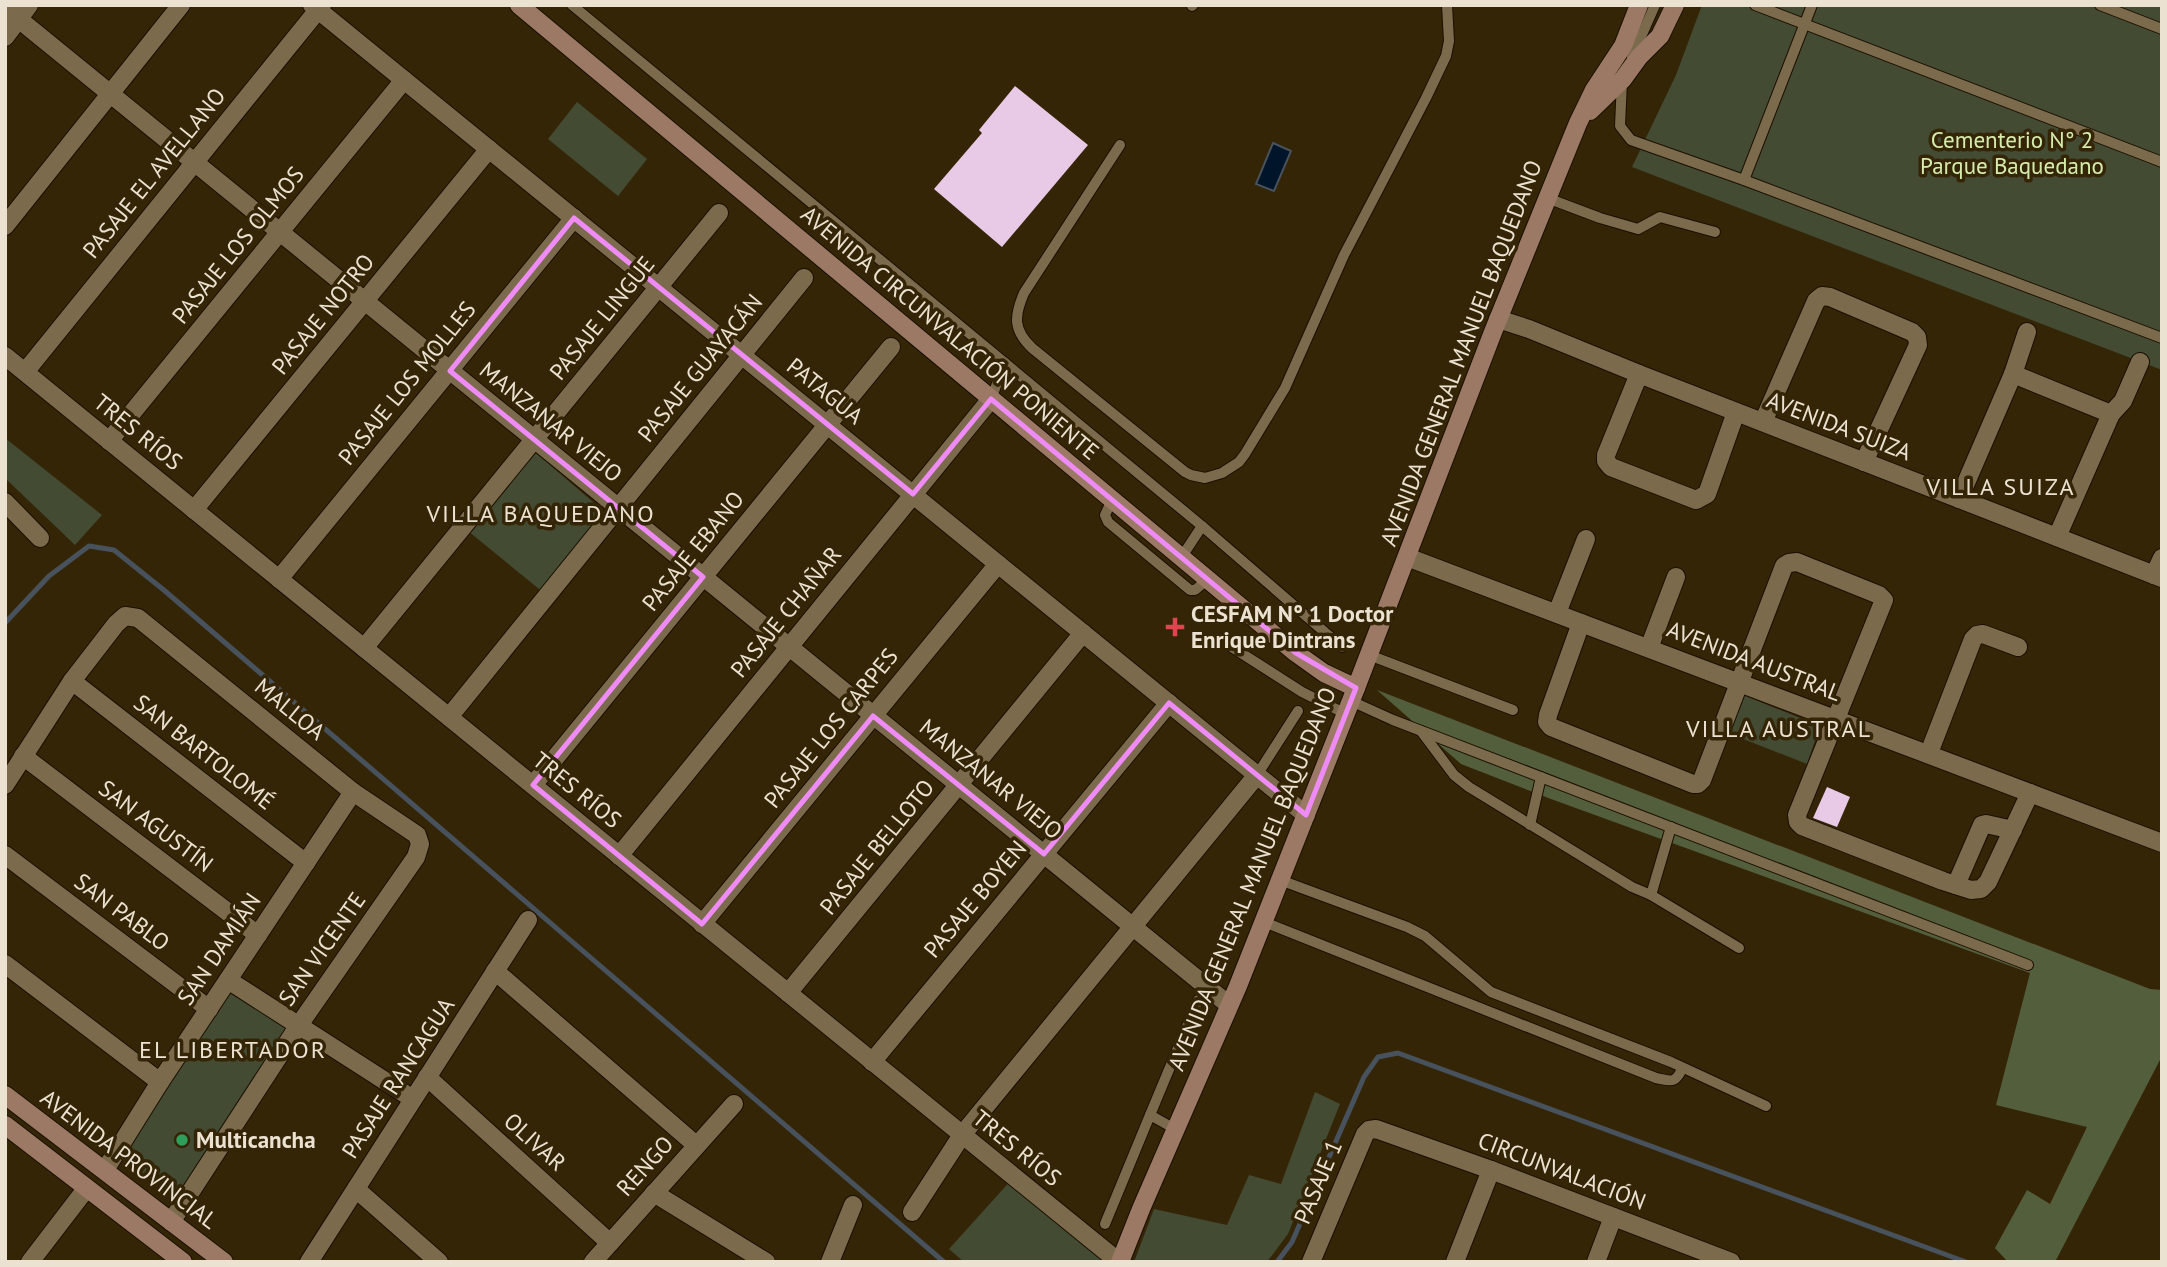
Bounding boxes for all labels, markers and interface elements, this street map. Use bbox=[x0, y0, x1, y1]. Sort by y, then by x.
street label: PASAJE EL AVELLANO bbox=[76, 82, 231, 264]
park label: Cementerio N° 2 Parque Baquedano bbox=[1920, 125, 2104, 180]
street label: AVENIDA GENERAL MANUEL BAQUEDANO bbox=[1373, 156, 1548, 550]
street label: PASAJE LOS OLMOS bbox=[165, 160, 310, 329]
street label: AVENIDA CIRCUNVALACIÓN PONIENTE bbox=[795, 199, 1105, 466]
street label: PASAJE NOTRO bbox=[265, 247, 380, 380]
street label: PASAJE LINGUE bbox=[543, 250, 660, 386]
street label: PASAJE GUAYACÁN bbox=[631, 288, 768, 448]
street label: PASAJE LOS MOLLES bbox=[332, 295, 482, 470]
street label: PATAGUA bbox=[781, 351, 870, 431]
street label: MANZANAR VIEJO bbox=[474, 355, 629, 488]
street label: AVENIDA SUIZA bbox=[1763, 385, 1916, 467]
street label: TRES RÍOS bbox=[88, 387, 188, 476]
district label: VILLA SUIZA bbox=[1925, 471, 2076, 502]
street label: PASAJE EBANO bbox=[635, 485, 750, 617]
district label: VILLA BAQUEDANO bbox=[425, 498, 656, 529]
street label: PASAJE CHAÑAR bbox=[724, 540, 847, 683]
place label: CESFAM N° 1 Doctor Enrique Dintrans bbox=[1191, 599, 1394, 654]
street label: AVENIDA AUSTRAL bbox=[1663, 614, 1845, 707]
marker: CESFAM N° 1 Doctor Enrique Dintrans bbox=[1165, 617, 1185, 637]
street label: PASAJE LOS CARPES bbox=[757, 642, 904, 813]
street label: MALLOA bbox=[249, 671, 332, 746]
street label: AVENIDA GENERAL MANUEL BAQUEDANO bbox=[1161, 683, 1342, 1075]
street label: SAN BARTOLOMÉ bbox=[128, 688, 280, 816]
street label: MANZANAR VIEJO bbox=[914, 712, 1069, 845]
district label: VILLA AUSTRAL bbox=[1685, 713, 1872, 744]
street label: TRES RÍOS bbox=[527, 745, 627, 834]
street label: SAN AGUSTÍN bbox=[93, 773, 219, 878]
street label: PASAJE BELLOTO bbox=[813, 773, 940, 920]
street label: PASAJE BOYEN bbox=[917, 834, 1032, 963]
street label: SAN PABLO bbox=[69, 866, 176, 957]
street label: SAN VICENTE bbox=[272, 886, 371, 1011]
street label: SAN DAMIÁN bbox=[170, 887, 267, 1010]
street label: PASAJE RANCAGUA bbox=[335, 992, 461, 1163]
district label: EL LIBERTADOR bbox=[139, 1034, 327, 1065]
street label: AVENIDA PROVINCIAL bbox=[35, 1083, 224, 1235]
street label: TRES RÍOS bbox=[967, 1103, 1067, 1192]
street label: OLIVAR bbox=[498, 1106, 572, 1177]
place label: Multicancha bbox=[196, 1125, 316, 1154]
street label: CIRCUNVALACIÓN bbox=[1474, 1125, 1650, 1216]
street label: RENGO bbox=[610, 1129, 679, 1202]
marker: Multicancha bbox=[174, 1132, 190, 1148]
street label: PASAJE 1 bbox=[1287, 1136, 1348, 1228]

